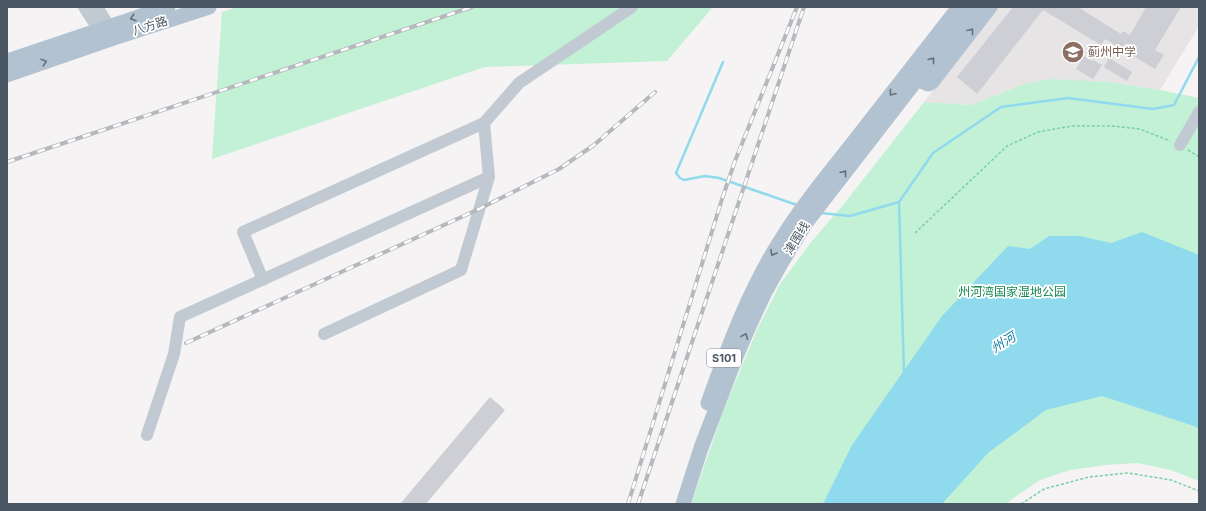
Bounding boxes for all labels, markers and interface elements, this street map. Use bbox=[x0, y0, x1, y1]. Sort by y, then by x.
street label: 八方路 bbox=[130, 13, 169, 38]
one-way arrow bbox=[130, 13, 137, 22]
one-way arrow bbox=[967, 29, 974, 36]
school or university icon: 蓟州中学 bbox=[1060, 39, 1086, 65]
place label: 蓟州中学 bbox=[1088, 44, 1136, 59]
one-way arrow bbox=[928, 57, 935, 64]
one-way arrow bbox=[40, 58, 47, 67]
one-way arrow bbox=[890, 88, 897, 95]
one-way arrow bbox=[839, 170, 846, 177]
street label: 津围线 bbox=[781, 218, 812, 257]
one-way arrow bbox=[771, 248, 778, 256]
park label: 州河湾国家湿地公园 bbox=[958, 284, 1066, 299]
water label: 州河 bbox=[988, 327, 1021, 356]
one-way arrow bbox=[740, 333, 748, 341]
road number: S101 bbox=[707, 349, 741, 367]

